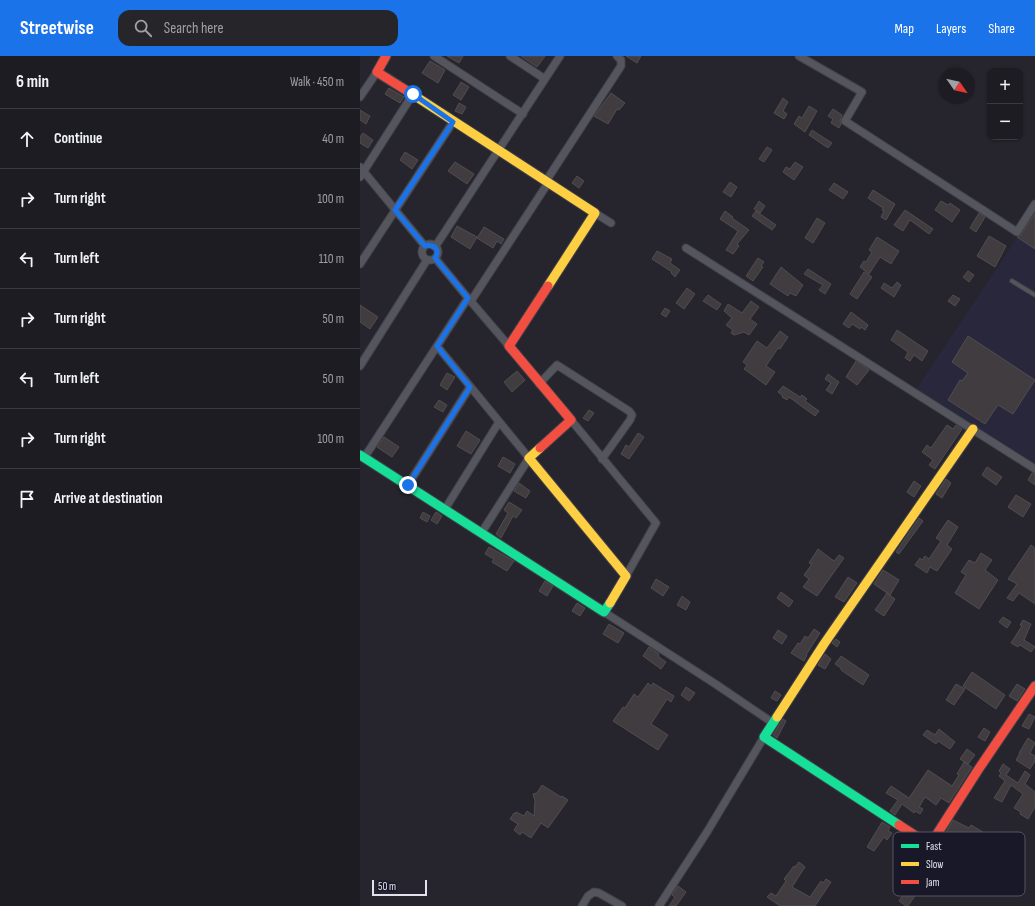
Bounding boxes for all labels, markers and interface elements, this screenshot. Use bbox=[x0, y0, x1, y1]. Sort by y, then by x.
search box bbox=[118, 10, 398, 46]
text: Streetwise bbox=[20, 17, 94, 40]
icon: search bbox=[132, 17, 154, 39]
text: Search here bbox=[164, 19, 223, 38]
text: Map bbox=[894, 20, 914, 37]
text: Layers bbox=[936, 20, 966, 37]
text: Share bbox=[988, 20, 1015, 37]
north arrow bbox=[939, 68, 975, 104]
map controls bbox=[987, 68, 1023, 140]
button: + bbox=[987, 68, 1023, 104]
text: 6 min bbox=[16, 72, 49, 92]
text: Walk · 450 m bbox=[290, 74, 344, 90]
route start bbox=[404, 85, 422, 103]
button: − bbox=[987, 104, 1023, 140]
icon: ahead bbox=[16, 128, 38, 150]
text: Continue bbox=[54, 129, 103, 148]
text: 40 m bbox=[322, 131, 344, 147]
icon: right bbox=[16, 188, 38, 210]
text: Turn right bbox=[54, 189, 106, 208]
text: 100 m bbox=[317, 191, 344, 207]
icon: left bbox=[16, 248, 38, 270]
text: Turn left bbox=[54, 249, 99, 268]
text: 110 m bbox=[319, 251, 344, 267]
icon: right bbox=[16, 308, 38, 330]
text: Turn right bbox=[54, 309, 106, 328]
text: 50 m bbox=[323, 311, 344, 327]
icon: left bbox=[16, 368, 38, 390]
text: Turn left bbox=[54, 369, 99, 388]
text: 50 m bbox=[323, 371, 344, 387]
icon: right bbox=[16, 428, 38, 450]
text: Turn right bbox=[54, 429, 106, 448]
text: 100 m bbox=[317, 431, 344, 447]
route end bbox=[399, 476, 417, 494]
icon: arrive bbox=[16, 488, 38, 510]
text: Arrive at destination bbox=[54, 489, 163, 508]
legend bbox=[893, 832, 1025, 896]
text: Fast bbox=[926, 840, 942, 853]
text: Slow bbox=[926, 858, 943, 871]
text: Jam bbox=[925, 876, 940, 889]
scale bar bbox=[372, 878, 427, 897]
text: 50 m bbox=[378, 880, 396, 893]

